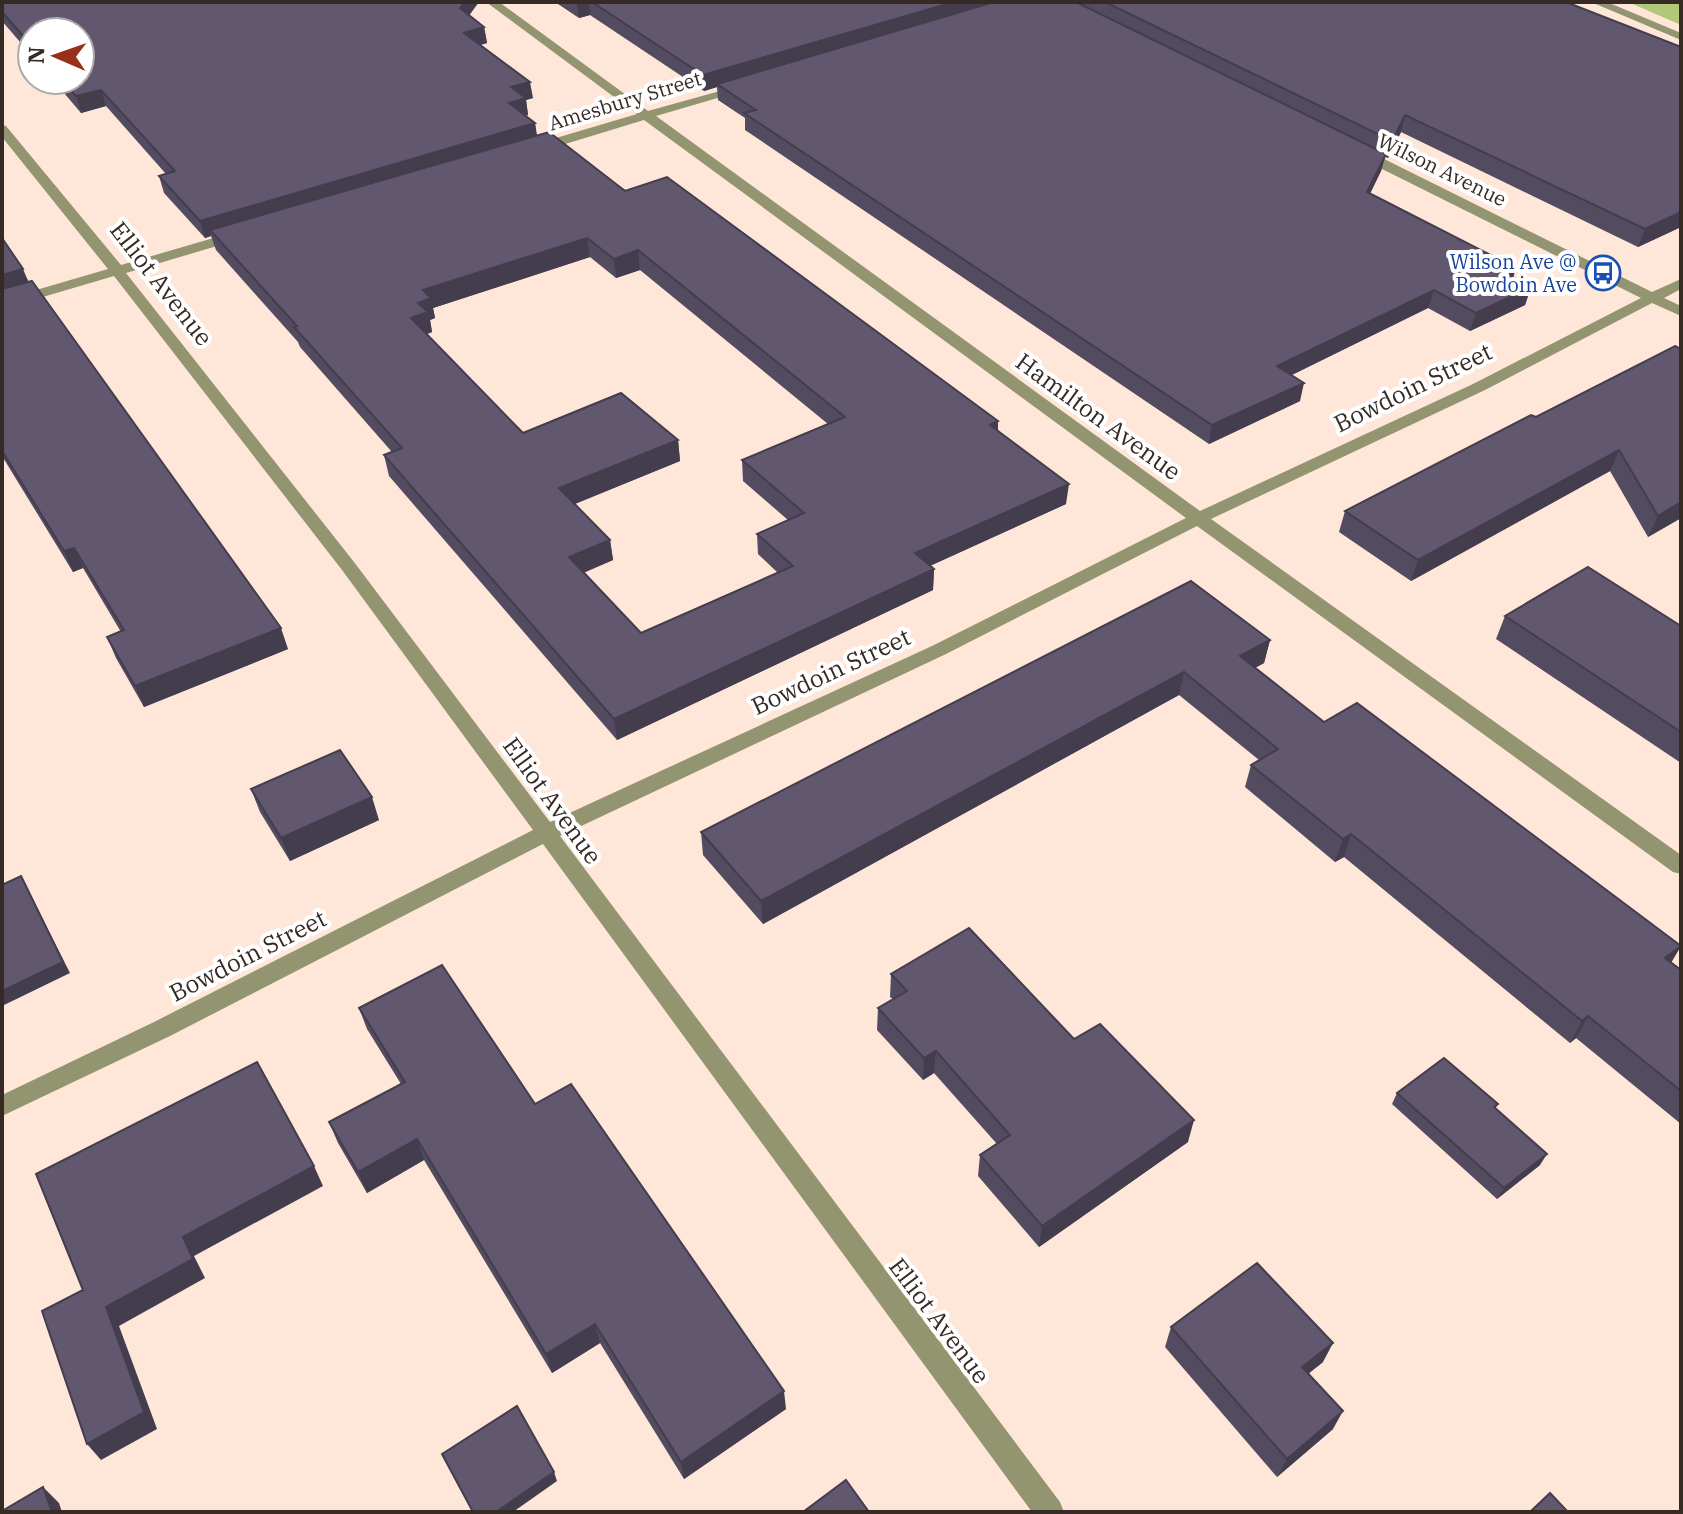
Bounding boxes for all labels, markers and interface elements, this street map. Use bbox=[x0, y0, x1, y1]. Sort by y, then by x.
north arrow bbox=[16, 16, 96, 96]
text: N bbox=[21, 46, 50, 64]
street label: Amesbury Street bbox=[545, 64, 705, 137]
street label: Wilson Avenue bbox=[1373, 127, 1511, 212]
street label: Elliot Avenue bbox=[103, 215, 220, 352]
place label: Wilson Ave @ Bowdoin Ave bbox=[1450, 248, 1577, 298]
bus stop icon: Wilson Ave @ Bowdoin Ave bbox=[1584, 254, 1622, 292]
street label: Bowdoin Street bbox=[1328, 335, 1497, 439]
street label: Hamilton Avenue bbox=[1010, 345, 1188, 487]
street label: Bowdoin Street bbox=[746, 620, 915, 722]
street label: Elliot Avenue bbox=[496, 731, 610, 870]
street label: Bowdoin Street bbox=[164, 902, 331, 1008]
street label: Elliot Avenue bbox=[882, 1251, 997, 1390]

